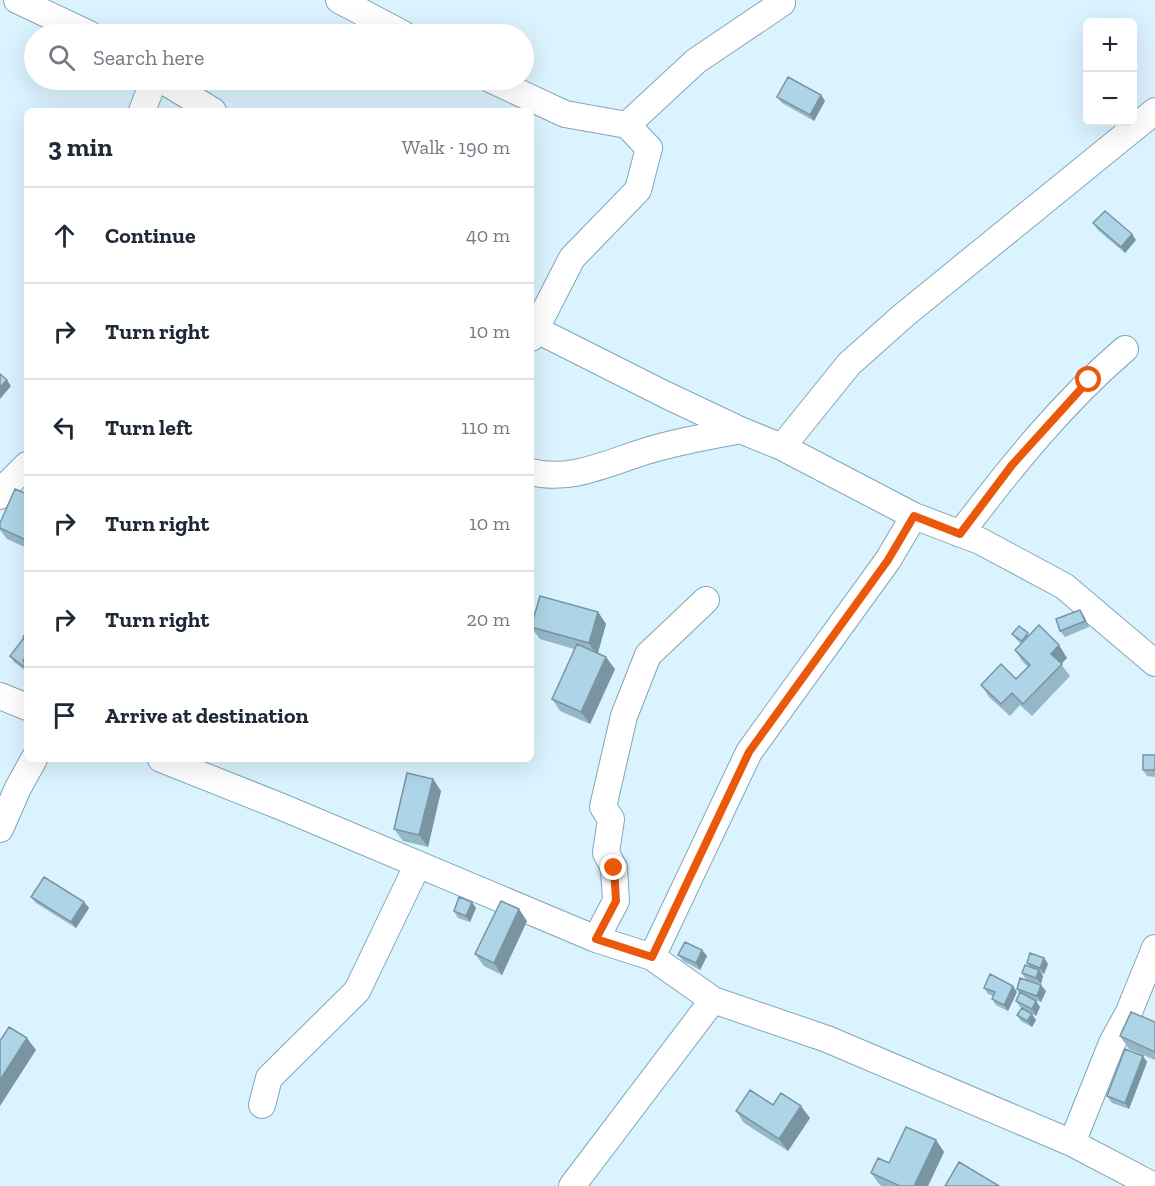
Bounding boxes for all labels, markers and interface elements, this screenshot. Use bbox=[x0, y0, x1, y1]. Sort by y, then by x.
map controls bbox=[1083, 18, 1137, 126]
button: + bbox=[1083, 18, 1137, 72]
search box bbox=[24, 24, 534, 90]
icon: search bbox=[45, 41, 78, 74]
text: Search here bbox=[93, 44, 204, 71]
button: − bbox=[1083, 72, 1137, 126]
text: 3 min bbox=[48, 131, 113, 163]
text: Walk · 190 m bbox=[402, 135, 510, 159]
icon: ahead bbox=[48, 219, 81, 252]
text: Continue bbox=[105, 222, 196, 249]
text: 40 m bbox=[466, 223, 510, 247]
icon: right bbox=[48, 315, 81, 348]
text: Turn right bbox=[105, 318, 209, 345]
text: 10 m bbox=[469, 319, 510, 343]
route start bbox=[1075, 366, 1101, 392]
icon: left bbox=[48, 411, 81, 444]
text: Turn left bbox=[105, 414, 192, 441]
text: 110 m bbox=[461, 415, 510, 439]
icon: right bbox=[48, 507, 81, 540]
text: Turn right bbox=[105, 510, 209, 537]
text: 10 m bbox=[469, 511, 510, 535]
icon: right bbox=[48, 603, 81, 636]
text: Turn right bbox=[105, 606, 209, 633]
text: 20 m bbox=[466, 607, 510, 631]
icon: arrive bbox=[48, 699, 81, 732]
text: Arrive at destination bbox=[105, 702, 308, 729]
route end bbox=[600, 854, 626, 880]

